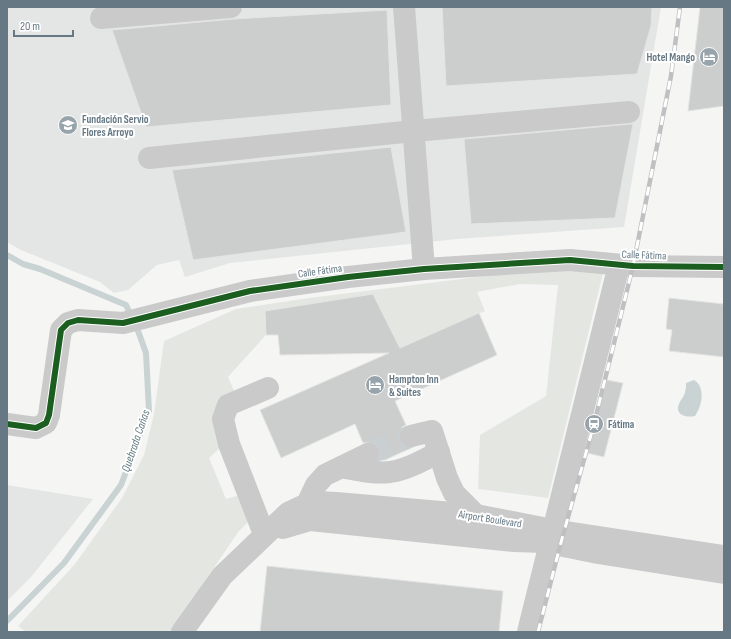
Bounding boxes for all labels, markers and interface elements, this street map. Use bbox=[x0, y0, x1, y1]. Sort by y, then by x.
scale bar bbox=[14, 12, 73, 38]
text: 20 m bbox=[20, 19, 40, 34]
hotel icon: Hotel Mango bbox=[698, 46, 720, 68]
place label: Hotel Mango bbox=[646, 51, 695, 64]
place label: Fundación Servio Flores Arroyo bbox=[82, 113, 149, 139]
school or university icon: Fundación Servio Flores Arroyo bbox=[57, 114, 79, 136]
street label: Calle Fátima bbox=[622, 248, 666, 262]
street label: Calle Fátima bbox=[297, 261, 343, 281]
place label: Hampton Inn & Suites bbox=[389, 373, 439, 399]
hotel icon: Hampton Inn & Suites bbox=[364, 374, 386, 396]
water label: Quebrada Cañas bbox=[118, 407, 154, 474]
station icon: Fátima bbox=[583, 413, 605, 435]
place label: Fátima bbox=[608, 418, 635, 431]
street label: Airport Boulevard bbox=[456, 507, 523, 530]

